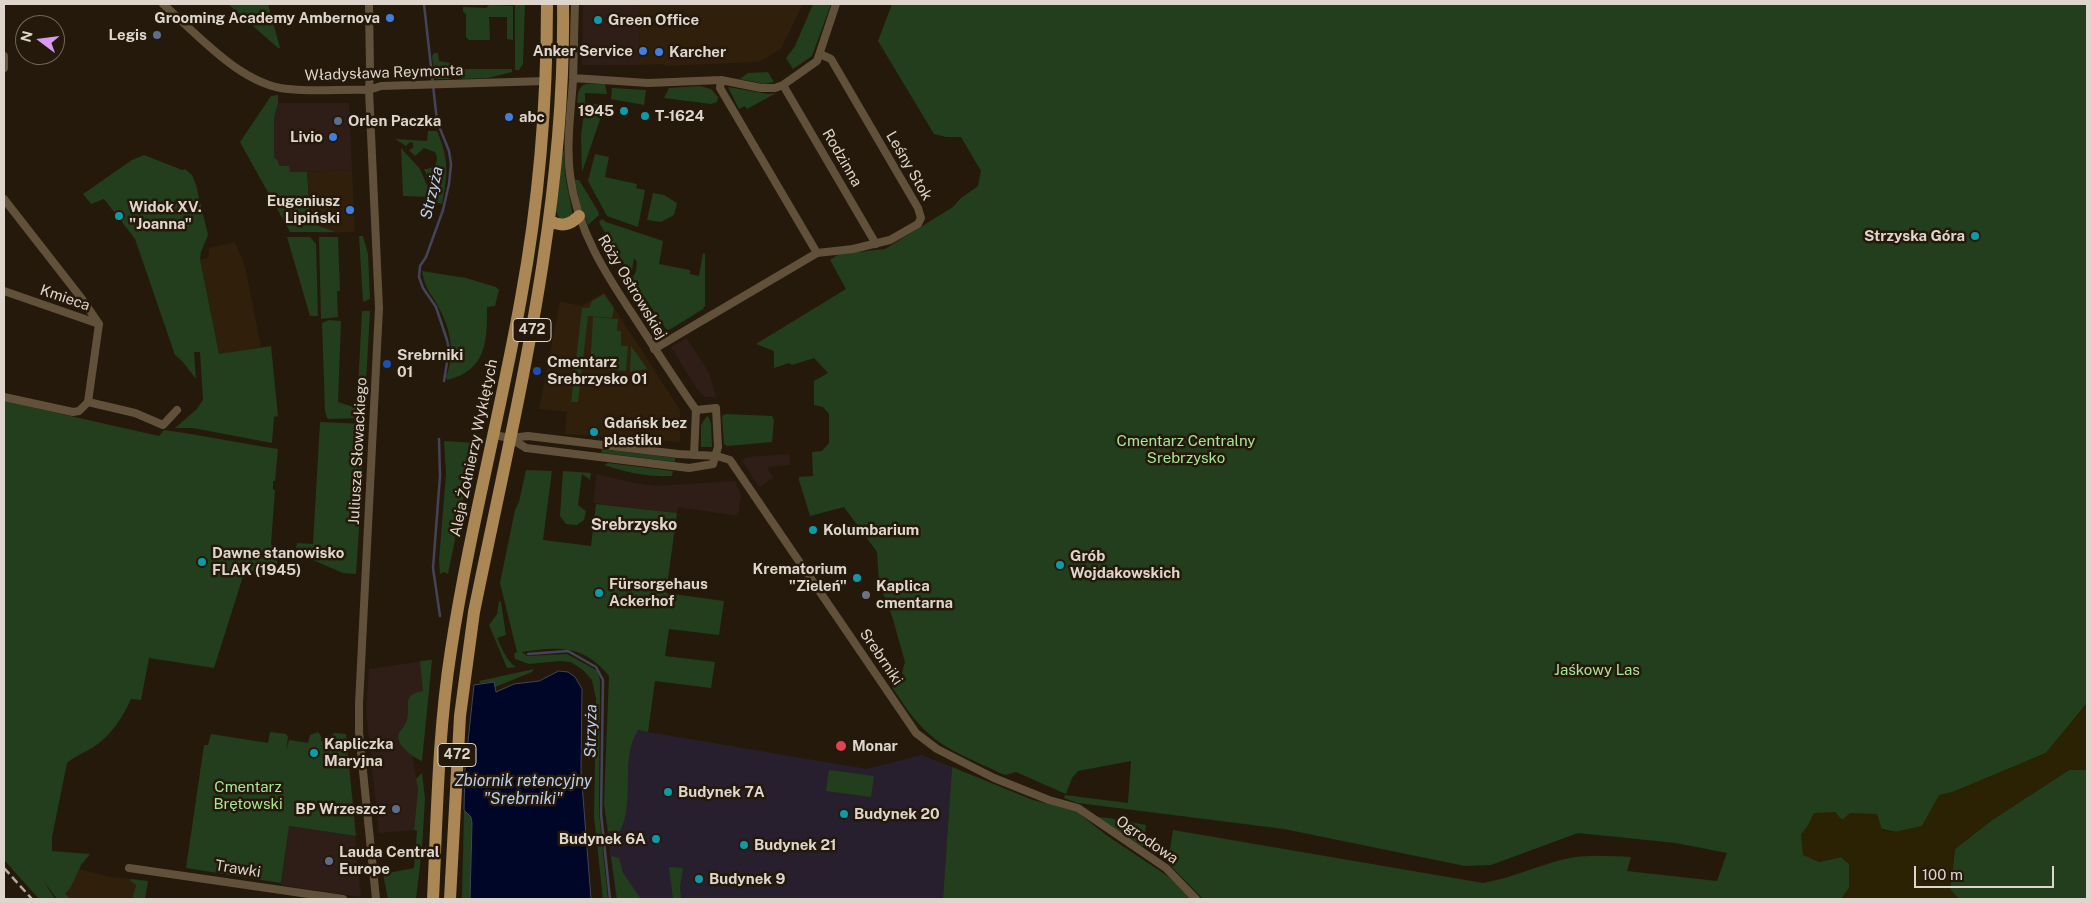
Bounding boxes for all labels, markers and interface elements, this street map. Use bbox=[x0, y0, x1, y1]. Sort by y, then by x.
place label: Grooming Academy Ambernova bbox=[154, 9, 380, 27]
place label: Green Office bbox=[608, 11, 699, 29]
marker: Grooming Academy Ambernova bbox=[384, 12, 396, 24]
marker: Green Office bbox=[592, 14, 604, 26]
north arrow bbox=[15, 15, 65, 65]
place label: Legis bbox=[109, 26, 147, 44]
text: N bbox=[17, 29, 36, 44]
marker: Legis bbox=[151, 29, 163, 41]
place label: Anker Service bbox=[533, 42, 633, 60]
place label: Karcher bbox=[669, 43, 726, 61]
marker: Anker Service bbox=[637, 45, 649, 57]
marker: Karcher bbox=[653, 46, 665, 58]
street label: Władysława Reymonta bbox=[304, 61, 464, 85]
place label: 1945 bbox=[578, 102, 614, 120]
marker: 1945 bbox=[618, 105, 630, 117]
place label: T-1624 bbox=[655, 107, 704, 125]
place label: abc bbox=[519, 108, 545, 126]
marker: T-1624 bbox=[639, 110, 651, 122]
marker: abc bbox=[503, 111, 515, 123]
place label: Orlen Paczka bbox=[348, 112, 441, 130]
marker: Orlen Paczka bbox=[332, 115, 344, 127]
street label: Rodzinna bbox=[818, 126, 866, 190]
place label: Livio bbox=[290, 128, 323, 146]
street label: Leśny Stok bbox=[882, 128, 936, 204]
marker: Livio bbox=[327, 131, 339, 143]
water label: Strzyża bbox=[417, 165, 447, 221]
place label: Eugeniusz Lipiński bbox=[267, 192, 340, 227]
place label: Widok XV. "Joanna" bbox=[129, 198, 202, 233]
marker: Eugeniusz Lipiński bbox=[344, 204, 356, 216]
marker: Widok XV. "Joanna" bbox=[113, 210, 125, 222]
place label: Strzyska Góra bbox=[1864, 227, 1965, 245]
marker: Strzyska Góra bbox=[1969, 230, 1981, 242]
street label: Róży Ostrowskiej bbox=[594, 231, 670, 343]
street label: Kmieca bbox=[38, 281, 92, 315]
road number: 472 bbox=[513, 318, 551, 342]
place label: Srebrniki 01 bbox=[397, 346, 463, 381]
place label: Cmentarz Srebrzysko 01 bbox=[547, 353, 648, 388]
street label: Aleja Żołnierzy Wyklętych bbox=[446, 357, 502, 539]
marker: Srebrniki 01 bbox=[381, 358, 393, 370]
marker: Cmentarz Srebrzysko 01 bbox=[531, 365, 543, 377]
street label: Juliusza Słowackiego bbox=[345, 377, 371, 525]
place label: Gdańsk bez plastiku bbox=[604, 414, 687, 449]
marker: Gdańsk bez plastiku bbox=[588, 426, 600, 438]
park label: Cmentarz Centralny Srebrzysko bbox=[1117, 432, 1255, 467]
district label: Srebrzysko bbox=[591, 515, 677, 535]
place label: Kolumbarium bbox=[823, 521, 919, 539]
marker: Kolumbarium bbox=[807, 524, 819, 536]
place label: Dawne stanowisko FLAK (1945) bbox=[212, 544, 344, 579]
place label: Grób Wojdakowskich bbox=[1070, 547, 1180, 582]
marker: Dawne stanowisko FLAK (1945) bbox=[196, 556, 208, 568]
marker: Grób Wojdakowskich bbox=[1054, 559, 1066, 571]
place label: Krematorium "Zieleń" bbox=[753, 560, 847, 595]
marker: Krematorium "Zieleń" bbox=[851, 572, 863, 584]
place label: Fürsorgehaus Ackerhof bbox=[609, 575, 708, 610]
place label: Kaplica cmentarna bbox=[876, 577, 953, 612]
marker: Fürsorgehaus Ackerhof bbox=[593, 587, 605, 599]
marker: Kaplica cmentarna bbox=[860, 589, 872, 601]
street label: Srebrniki bbox=[856, 626, 906, 688]
park label: Jaśkowy Las bbox=[1554, 661, 1640, 679]
water label: Strzyża bbox=[581, 704, 601, 758]
place label: Kapliczka Maryjna bbox=[324, 735, 393, 770]
place label: Monar bbox=[852, 737, 898, 755]
marker: Monar bbox=[834, 739, 848, 753]
road number: 472 bbox=[438, 744, 476, 766]
marker: Kapliczka Maryjna bbox=[308, 747, 320, 759]
water label: Zbiornik retencyjny "Srebrniki" bbox=[454, 771, 592, 809]
park label: Cmentarz Brętowski bbox=[213, 778, 283, 813]
place label: Budynek 7A bbox=[678, 783, 765, 801]
marker: Budynek 7A bbox=[662, 786, 674, 798]
place label: BP Wrzeszcz bbox=[295, 800, 386, 818]
marker: BP Wrzeszcz bbox=[390, 803, 402, 815]
place label: Budynek 20 bbox=[854, 805, 940, 823]
marker: Budynek 20 bbox=[838, 808, 850, 820]
street label: Ogrodowa bbox=[1113, 812, 1181, 868]
place label: Budynek 6A bbox=[559, 830, 646, 848]
marker: Budynek 6A bbox=[650, 833, 662, 845]
place label: Budynek 21 bbox=[754, 836, 836, 854]
marker: Budynek 21 bbox=[738, 839, 750, 851]
place label: Lauda Central Europe bbox=[339, 843, 440, 878]
marker: Lauda Central Europe bbox=[323, 855, 335, 867]
scale bar bbox=[1916, 856, 2056, 888]
street label: Trawki bbox=[214, 857, 262, 881]
text: 100 m bbox=[1922, 866, 1963, 883]
place label: Budynek 9 bbox=[709, 870, 785, 888]
marker: Budynek 9 bbox=[693, 873, 705, 885]

